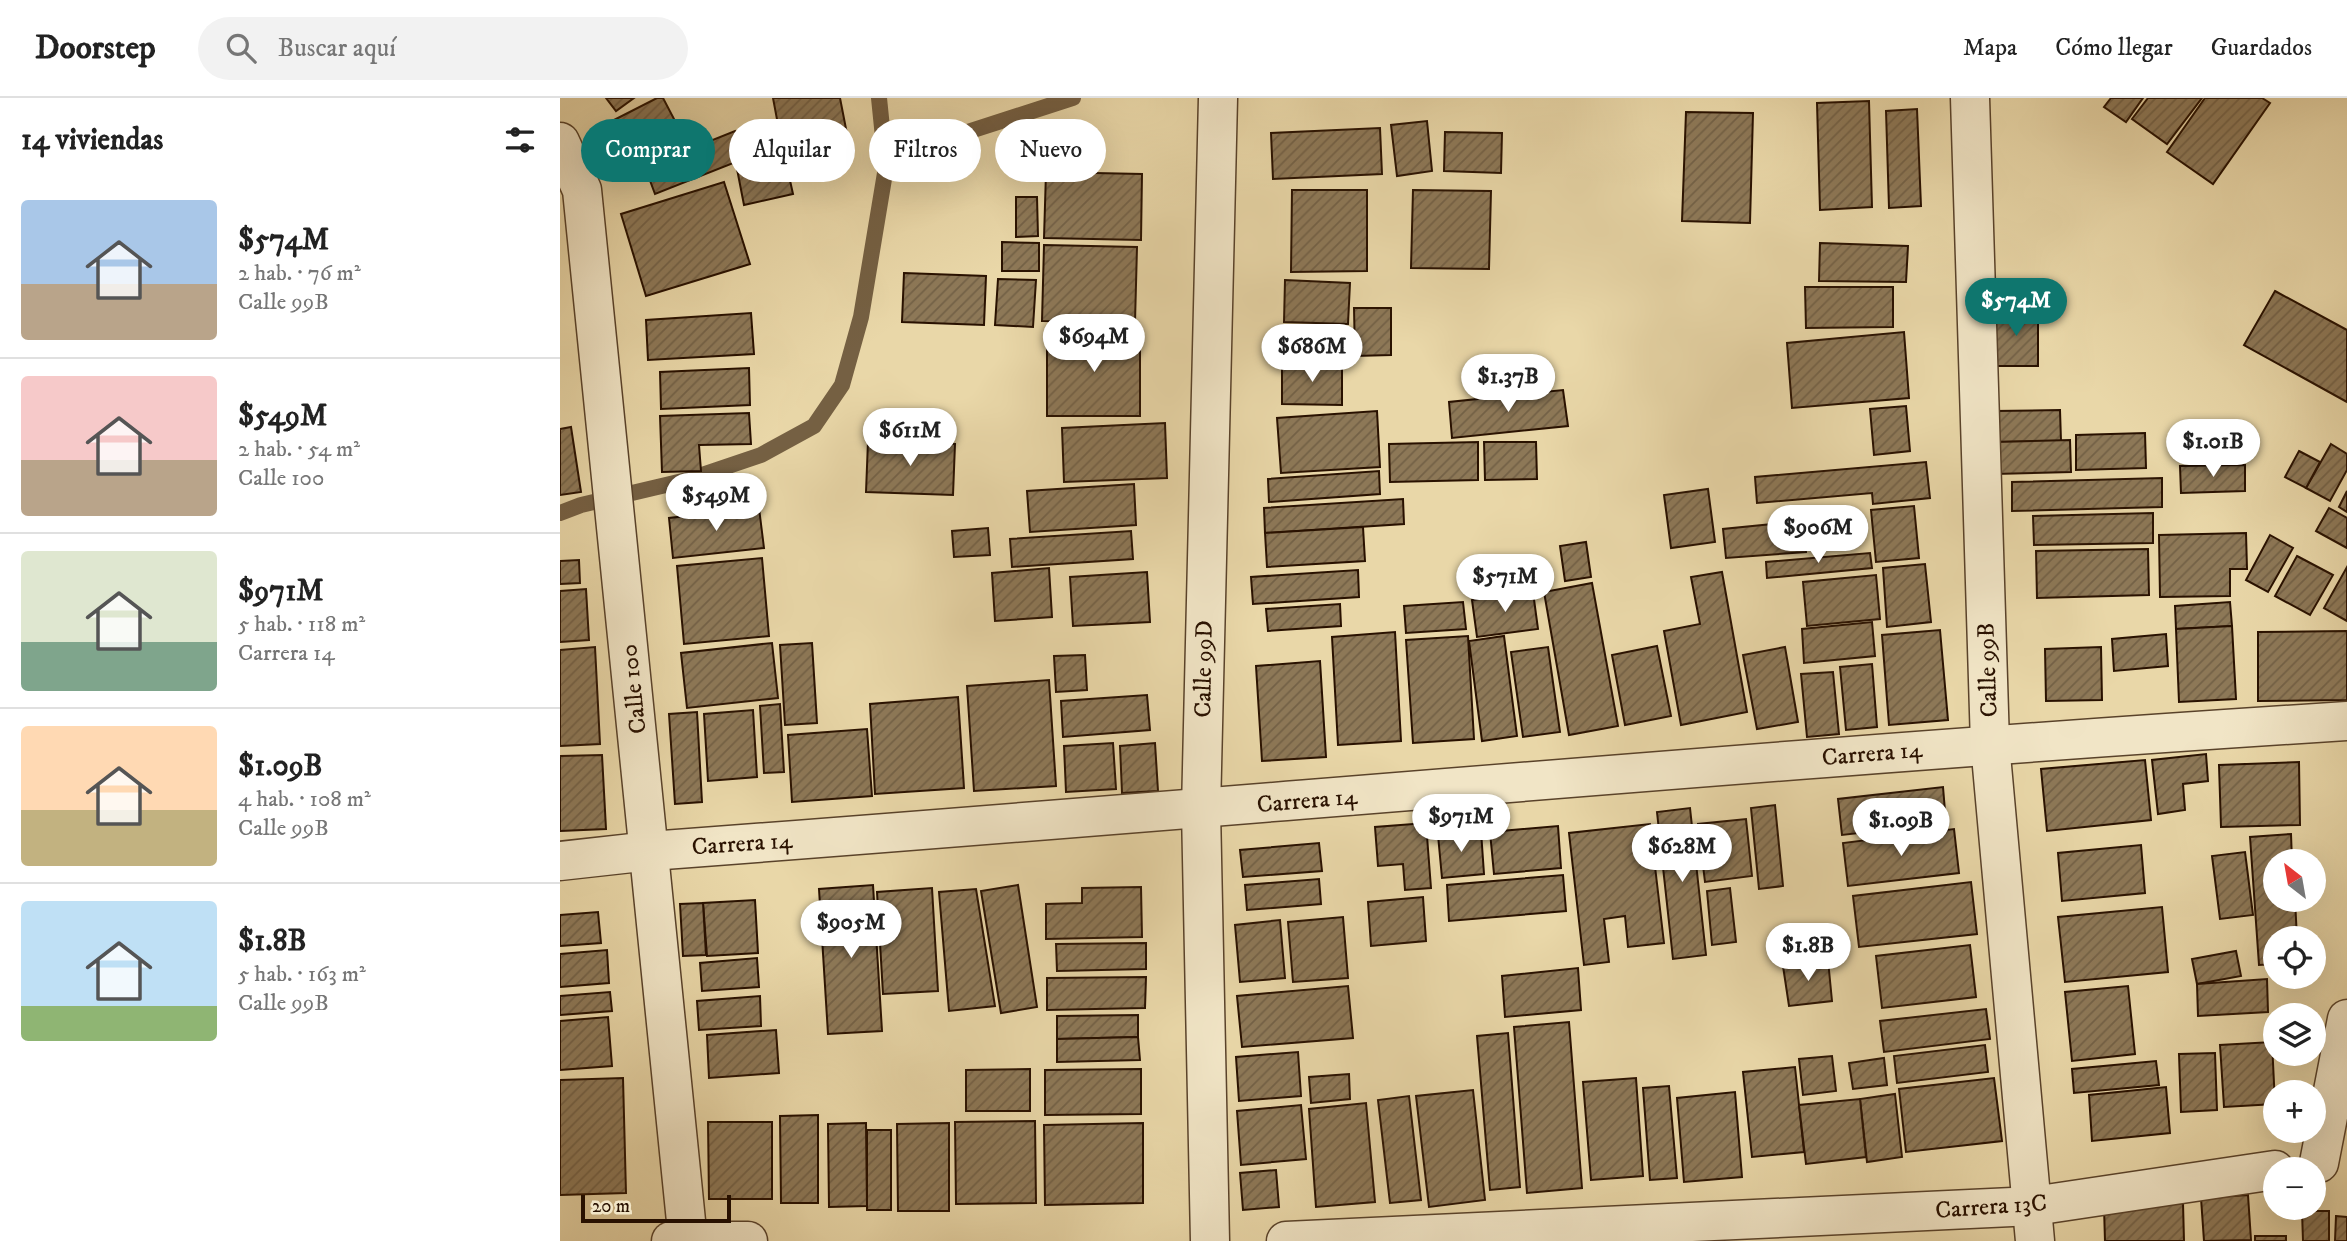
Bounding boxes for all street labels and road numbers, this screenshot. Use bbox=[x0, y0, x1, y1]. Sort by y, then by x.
street label: Calle 99D bbox=[1188, 620, 1220, 718]
street label: Calle 99B bbox=[1971, 622, 2005, 718]
street label: Calle 100 bbox=[614, 643, 654, 735]
street label: Carrera 14 bbox=[1820, 735, 1925, 773]
street label: Carrera 14 bbox=[1255, 782, 1360, 820]
street label: Carrera 14 bbox=[691, 825, 795, 862]
street label: Carrera 13C bbox=[1934, 1188, 2048, 1226]

